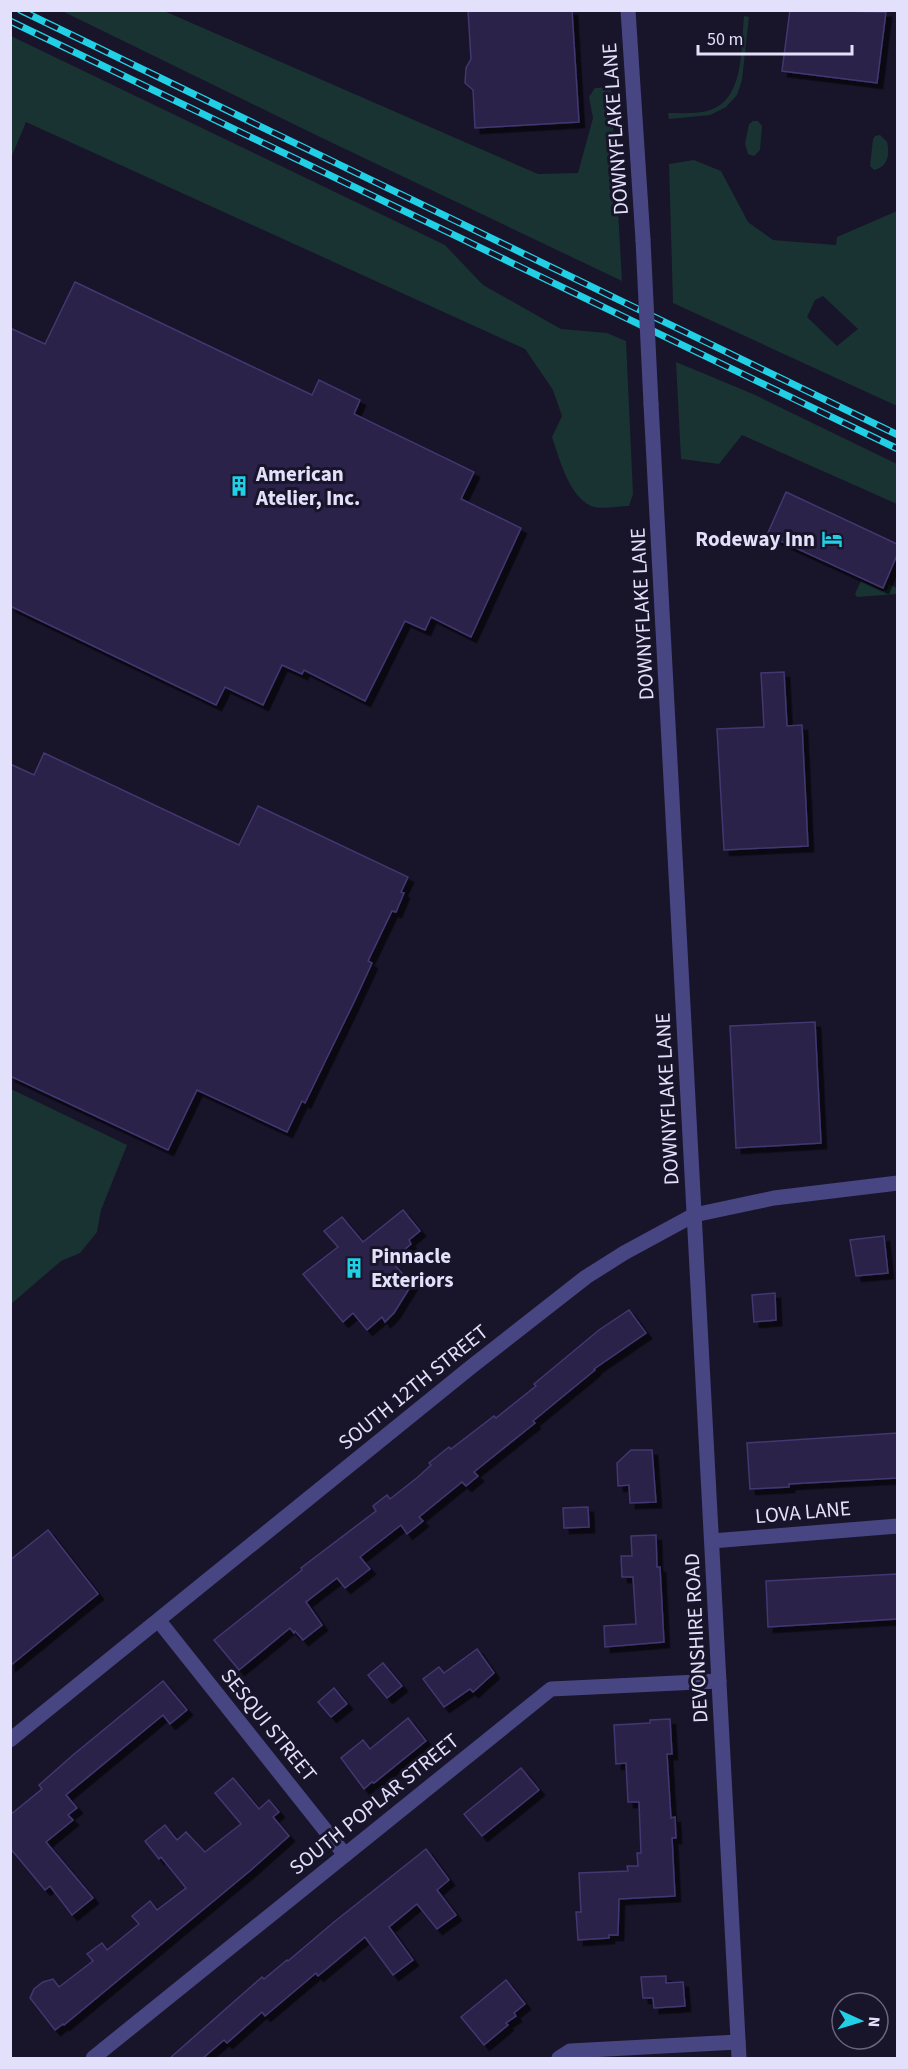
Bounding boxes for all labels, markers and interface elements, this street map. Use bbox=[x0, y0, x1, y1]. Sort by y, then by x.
scale bar bbox=[698, 18, 852, 56]
text: 50 m bbox=[707, 27, 743, 52]
street label: DOWNYFLAKE LANE bbox=[594, 42, 636, 216]
place label: American Atelier, Inc. bbox=[255, 459, 360, 513]
building icon: American Atelier, Inc. bbox=[227, 474, 251, 498]
place label: Rodeway Inn bbox=[695, 524, 815, 554]
street label: DOWNYFLAKE LANE bbox=[623, 527, 661, 701]
hotel icon: Rodeway Inn bbox=[820, 527, 844, 551]
street label: DOWNYFLAKE LANE bbox=[648, 1012, 686, 1186]
place label: Pinnacle Exteriors bbox=[371, 1241, 454, 1295]
building icon: Pinnacle Exteriors bbox=[342, 1256, 366, 1280]
street label: SOUTH 12TH STREET bbox=[332, 1317, 494, 1457]
street label: LOVA LANE bbox=[754, 1493, 852, 1531]
street label: DEVONSHIRE ROAD bbox=[677, 1552, 715, 1724]
street label: SESQUI STREET bbox=[214, 1662, 324, 1788]
street label: SOUTH POPLAR STREET bbox=[283, 1726, 465, 1882]
north arrow bbox=[830, 1991, 890, 2051]
text: N bbox=[863, 2016, 885, 2028]

